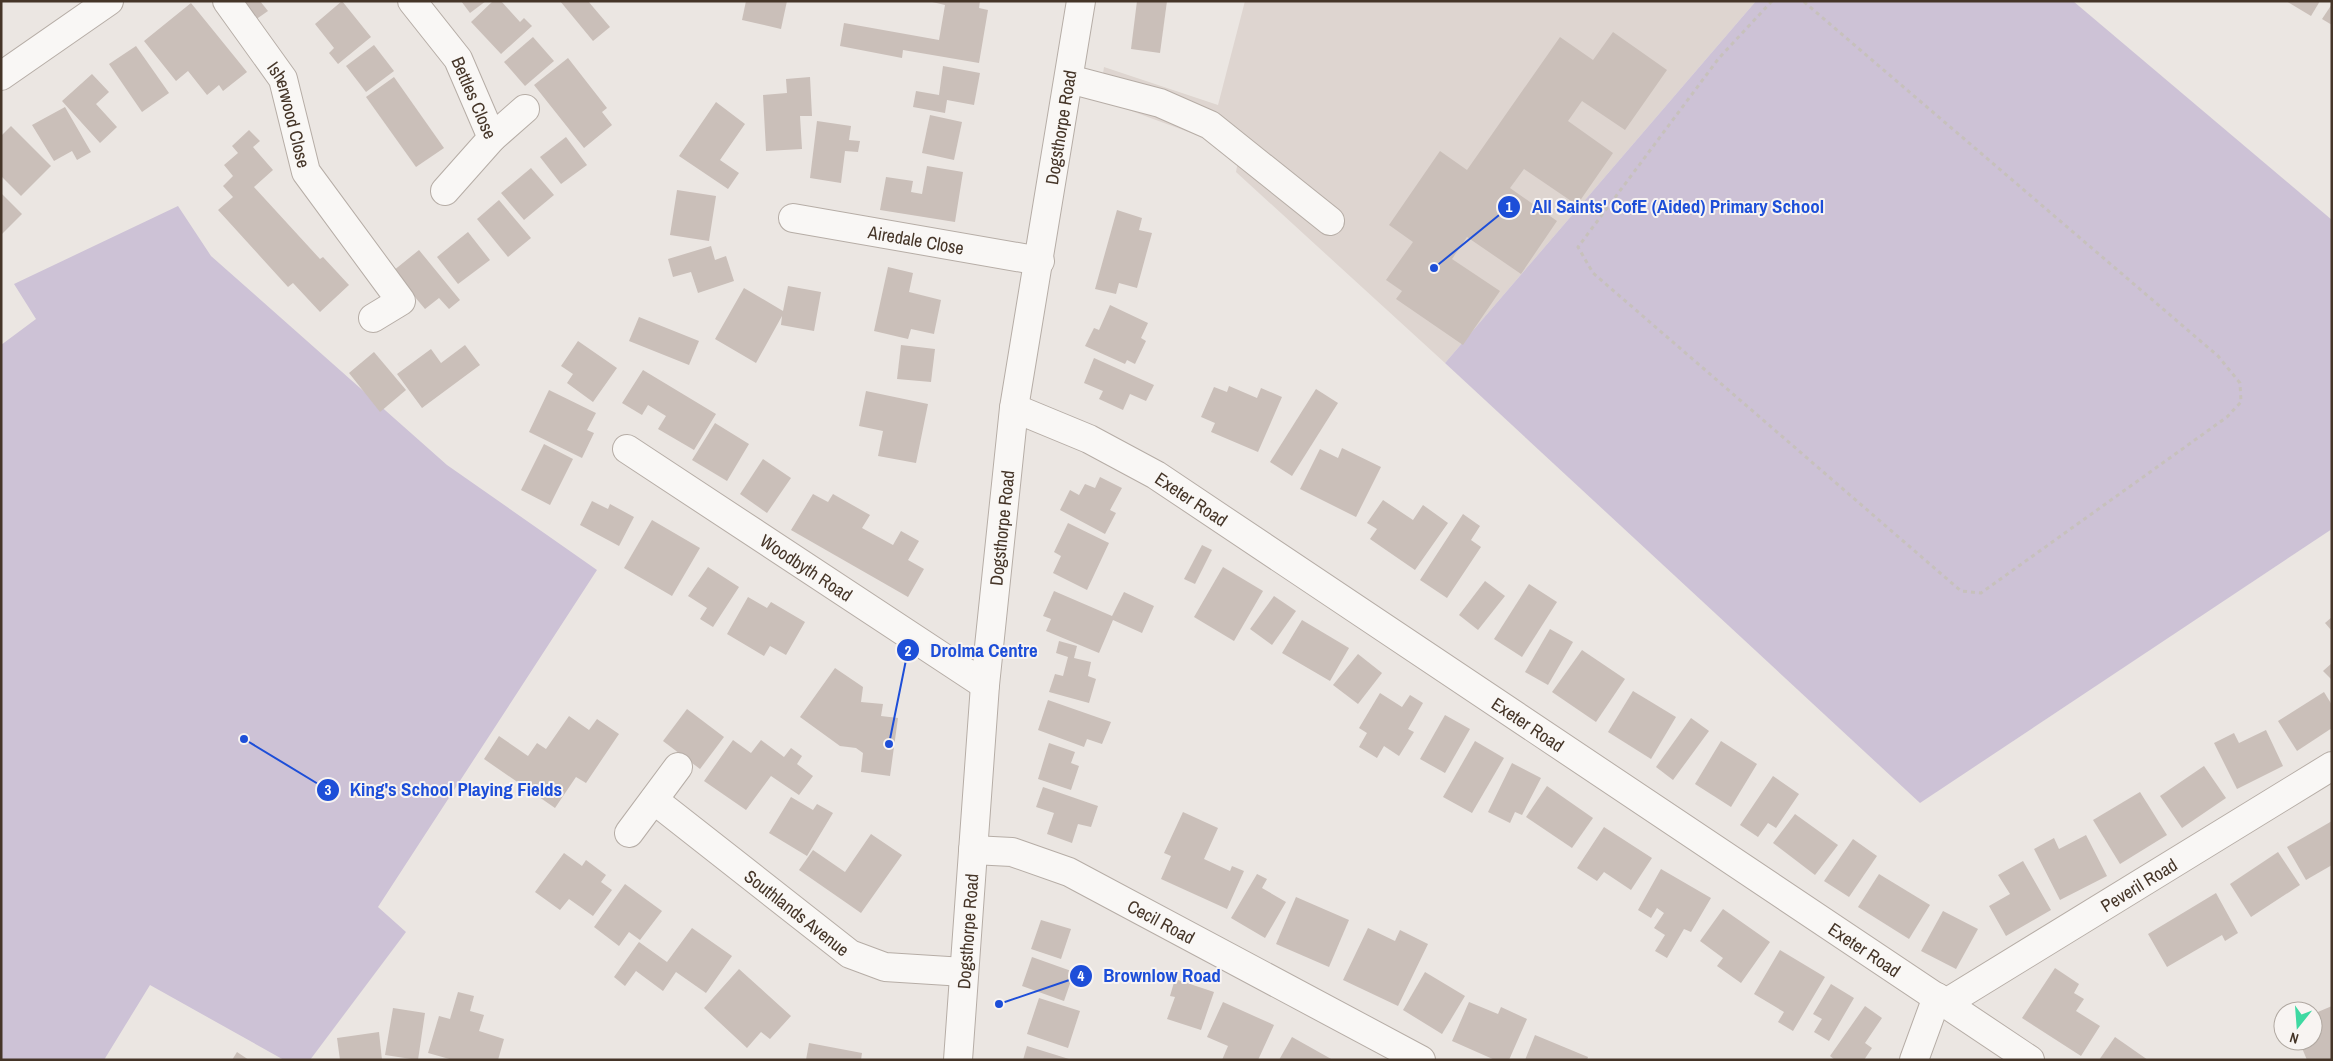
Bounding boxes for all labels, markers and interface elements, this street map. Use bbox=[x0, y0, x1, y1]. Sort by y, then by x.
street label: Bettles Close bbox=[446, 53, 503, 142]
street label: Isherwood Close bbox=[262, 56, 317, 170]
street label: Dogsthorpe Road bbox=[1038, 68, 1082, 186]
callout: All Saints' CofE (Aided) Primary School bbox=[1497, 190, 1834, 224]
text: All Saints' CofE (Aided) Primary School bbox=[1532, 193, 1824, 219]
text: 1 bbox=[1506, 196, 1513, 217]
street label: Airedale Close bbox=[865, 219, 966, 260]
street label: Exeter Road bbox=[1150, 466, 1233, 532]
street label: Dogsthorpe Road bbox=[983, 469, 1020, 587]
street label: Woodbyth Road bbox=[755, 528, 858, 607]
callout: Drolma Centre bbox=[896, 633, 1048, 667]
text: Drolma Centre bbox=[930, 637, 1038, 663]
text: 2 bbox=[905, 640, 912, 661]
street label: Exeter Road bbox=[1487, 691, 1569, 757]
callout: King's School Playing Fields bbox=[315, 773, 572, 807]
text: King's School Playing Fields bbox=[350, 776, 562, 802]
text: 3 bbox=[325, 779, 332, 800]
street label: Peveril Road bbox=[2096, 852, 2182, 918]
street label: Southlands Avenue bbox=[739, 863, 855, 962]
street label: Dogsthorpe Road bbox=[951, 873, 984, 990]
street label: Cecil Road bbox=[1123, 893, 1199, 949]
street label: Exeter Road bbox=[1824, 916, 1906, 983]
callout: Brownlow Road bbox=[1068, 959, 1231, 993]
text: Brownlow Road bbox=[1103, 962, 1221, 988]
text: 4 bbox=[1078, 965, 1085, 986]
north arrow bbox=[2273, 1001, 2323, 1051]
text: N bbox=[2288, 1029, 2301, 1048]

